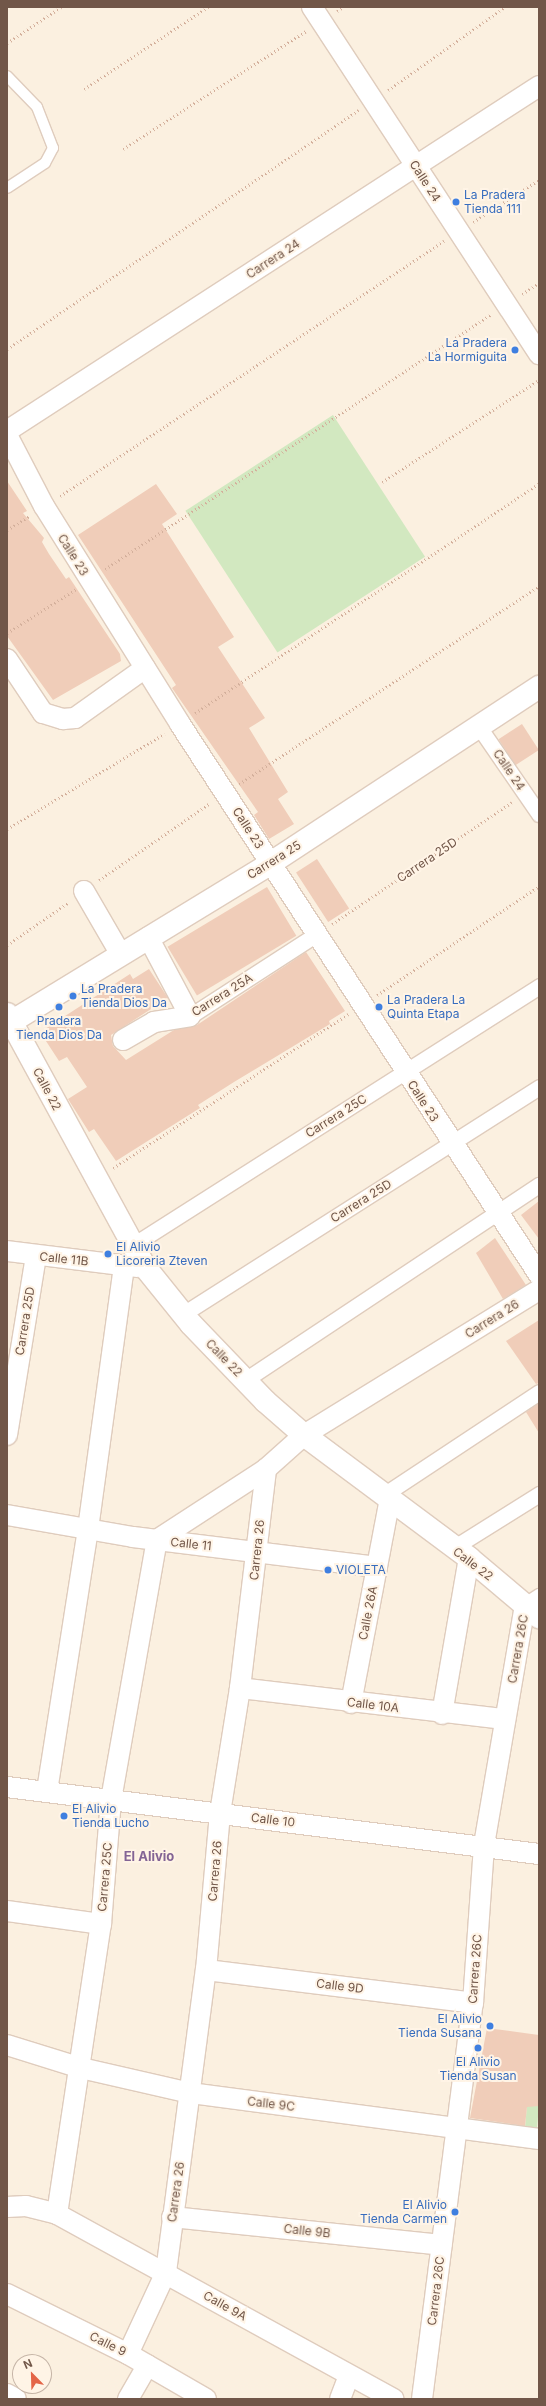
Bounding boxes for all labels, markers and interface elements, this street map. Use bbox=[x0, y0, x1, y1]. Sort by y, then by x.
street label: Calle 24 bbox=[406, 158, 444, 204]
place label: La Pradera Tienda 111 bbox=[464, 188, 525, 216]
marker: La Pradera Tienda 111 bbox=[451, 197, 461, 207]
street label: Carrera 24 bbox=[243, 236, 303, 282]
place label: La Pradera La Hormiguita bbox=[428, 336, 507, 364]
marker: La Pradera La Hormiguita bbox=[510, 345, 520, 355]
street label: Calle 23 bbox=[55, 532, 91, 578]
street label: Calle 24 bbox=[490, 747, 528, 793]
street label: Calle 23 bbox=[229, 805, 267, 851]
street label: Carrera 25D bbox=[394, 835, 460, 885]
street label: Carrera 25 bbox=[244, 838, 304, 882]
street label: Carrera 25A bbox=[189, 971, 255, 1019]
place label: La Pradera Tienda Dios Da bbox=[81, 982, 167, 1010]
marker: La Pradera Tienda Dios Da bbox=[68, 991, 78, 1001]
place label: La Pradera La Quinta Etapa bbox=[387, 993, 465, 1021]
marker: Pradera Tienda Dios Da bbox=[54, 1002, 64, 1012]
marker: La Pradera La Quinta Etapa bbox=[374, 1002, 384, 1012]
place label: Pradera Tienda Dios Da bbox=[16, 1014, 102, 1042]
street label: Calle 22 bbox=[30, 1065, 64, 1113]
street label: Calle 23 bbox=[404, 1078, 442, 1124]
street label: Carrera 25C bbox=[303, 1091, 369, 1141]
street label: Carrera 25D bbox=[328, 1176, 394, 1226]
place label: El Alivio Licoreria Zteven bbox=[116, 1240, 207, 1268]
street label: Calle 11B bbox=[39, 1249, 89, 1269]
marker: El Alivio Licoreria Zteven bbox=[103, 1249, 113, 1259]
street label: Carrera 25D bbox=[12, 1286, 38, 1356]
street label: Carrera 26 bbox=[462, 1297, 522, 1341]
street label: Calle 22 bbox=[203, 1336, 245, 1380]
street label: Carrera 26 bbox=[247, 1519, 267, 1581]
street label: Calle 11 bbox=[170, 1535, 212, 1553]
street label: Calle 22 bbox=[450, 1544, 496, 1584]
place label: VIOLETA bbox=[336, 1563, 386, 1577]
marker: VIOLETA bbox=[323, 1565, 333, 1575]
street label: Calle 26A bbox=[356, 1585, 380, 1641]
street label: Carrera 26C bbox=[505, 1613, 531, 1685]
street label: Calle 10A bbox=[346, 1695, 400, 1715]
place label: El Alivio Tienda Lucho bbox=[72, 1802, 149, 1830]
street label: Calle 10 bbox=[250, 1810, 296, 1830]
marker: El Alivio Tienda Lucho bbox=[59, 1811, 69, 1821]
street label: Carrera 26 bbox=[205, 1840, 225, 1902]
street label: Carrera 25C bbox=[95, 1842, 115, 1912]
district label: El Alivio bbox=[124, 1848, 174, 1864]
street label: Carrera 26C bbox=[465, 1934, 485, 2004]
street label: Calle 9D bbox=[315, 1976, 365, 1996]
place label: El Alivio Tienda Susana bbox=[398, 2012, 482, 2040]
marker: El Alivio Tienda Susana bbox=[485, 2021, 495, 2031]
marker: El Alivio Tienda Susan bbox=[473, 2043, 483, 2053]
place label: El Alivio Tienda Susan bbox=[439, 2055, 517, 2083]
street label: Calle 9C bbox=[246, 2094, 296, 2114]
street label: Carrera 26 bbox=[165, 2161, 187, 2223]
place label: El Alivio Tienda Carmen bbox=[360, 2198, 447, 2226]
marker: El Alivio Tienda Carmen bbox=[450, 2207, 460, 2217]
street label: Calle 9B bbox=[283, 2221, 331, 2241]
street label: Carrera 26C bbox=[425, 2256, 447, 2326]
street label: Calle 9A bbox=[201, 2288, 249, 2324]
street label: Calle 9 bbox=[87, 2329, 129, 2359]
north arrow bbox=[12, 2354, 52, 2394]
text: N bbox=[21, 2356, 34, 2372]

